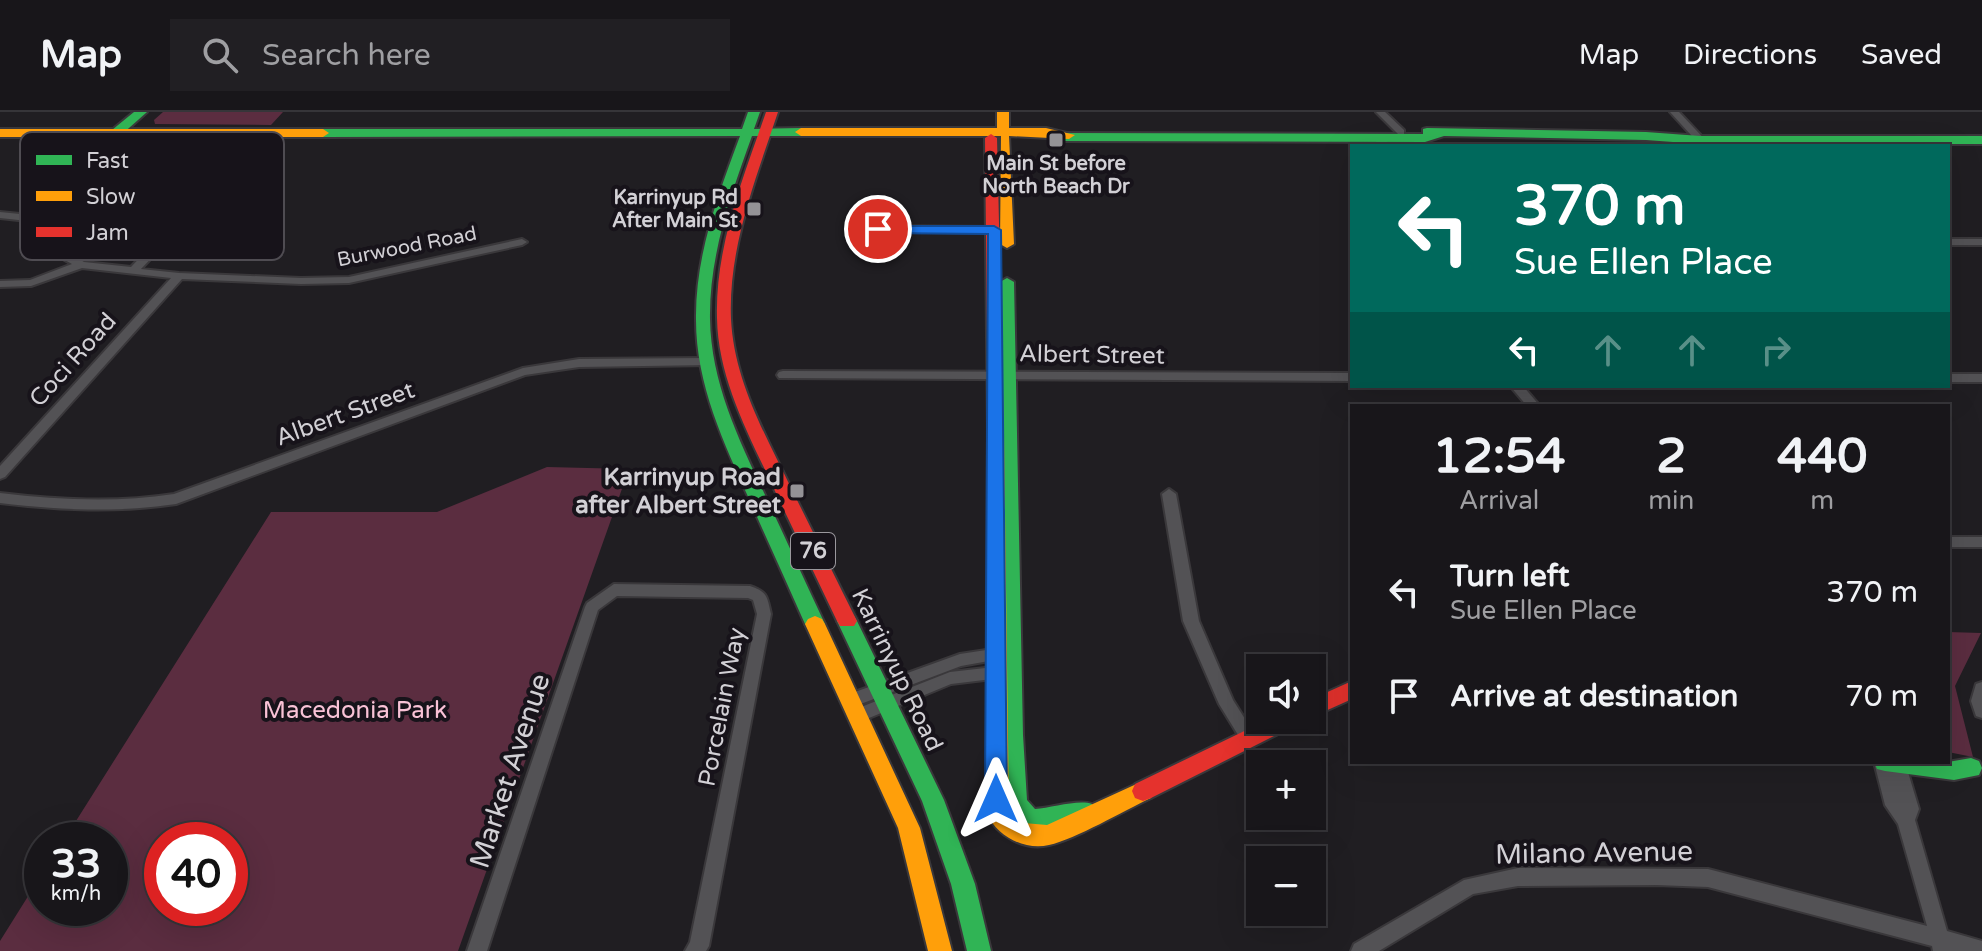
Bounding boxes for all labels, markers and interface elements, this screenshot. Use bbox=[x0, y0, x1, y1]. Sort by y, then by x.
search box bbox=[170, 19, 730, 91]
text: Map bbox=[40, 32, 122, 78]
icon: search bbox=[198, 33, 242, 77]
text: Search here bbox=[262, 37, 431, 74]
text: Map bbox=[1579, 38, 1639, 72]
text: Directions bbox=[1683, 38, 1817, 72]
text: Saved bbox=[1861, 38, 1942, 72]
marker: Main St before North Beach Dr bbox=[1047, 131, 1065, 149]
legend bbox=[20, 132, 284, 260]
text: Fast bbox=[86, 148, 129, 174]
place label: Main St before North Beach Dr bbox=[982, 152, 1130, 199]
text: 370 m bbox=[1514, 173, 1685, 240]
icon: left bbox=[1382, 176, 1486, 280]
text: Slow bbox=[86, 184, 136, 210]
place label: Karrinyup Rd After Main St bbox=[612, 186, 738, 233]
pin bbox=[844, 195, 912, 263]
marker: Karrinyup Rd After Main St bbox=[745, 200, 763, 218]
icon: arrive bbox=[856, 207, 900, 251]
text: Jam bbox=[86, 220, 129, 246]
street label: Burwood Road bbox=[335, 222, 479, 272]
text: Sue Ellen Place bbox=[1514, 241, 1773, 284]
street label: Coci Road bbox=[23, 307, 123, 413]
icon: left bbox=[1502, 328, 1546, 372]
icon: ahead bbox=[1586, 328, 1630, 372]
icon: ahead bbox=[1670, 328, 1714, 372]
icon: right bbox=[1754, 328, 1798, 372]
street label: Albert Street bbox=[1019, 339, 1165, 371]
street label: Albert Street bbox=[272, 375, 418, 453]
text: 12:54 bbox=[1433, 428, 1566, 486]
text: 2 bbox=[1656, 428, 1686, 486]
text: 440 bbox=[1777, 428, 1867, 486]
place label: Karrinyup Road after Albert Street bbox=[575, 463, 782, 520]
marker: Karrinyup Road after Albert Street bbox=[788, 482, 806, 500]
text: Arrival bbox=[1459, 485, 1539, 516]
text: min bbox=[1648, 485, 1694, 516]
text: m bbox=[1810, 485, 1834, 516]
road number: 76 bbox=[791, 533, 835, 569]
text: Turn left bbox=[1450, 558, 1569, 595]
icon: left bbox=[1382, 570, 1426, 614]
text: 370 m bbox=[1826, 574, 1918, 611]
street label: Karrinyup Road bbox=[845, 584, 949, 756]
text: Sue Ellen Place bbox=[1450, 595, 1637, 626]
street label: Porcelain Way bbox=[692, 625, 752, 789]
map controls bbox=[1246, 654, 1326, 926]
button: sound bbox=[1246, 654, 1326, 734]
street label: Market Avenue bbox=[463, 669, 557, 873]
icon: arrive bbox=[1382, 674, 1426, 718]
text: Arrive at destination bbox=[1450, 678, 1738, 715]
text: 70 m bbox=[1845, 678, 1918, 715]
park label: Macedonia Park bbox=[263, 696, 447, 725]
button: + bbox=[1246, 750, 1326, 830]
position arrow bbox=[954, 757, 1038, 841]
speed limit sign: 40 bbox=[144, 822, 248, 926]
street label: Milano Avenue bbox=[1495, 834, 1693, 872]
text: 33 bbox=[51, 840, 101, 888]
button: − bbox=[1246, 846, 1326, 926]
text: km/h bbox=[51, 882, 101, 906]

